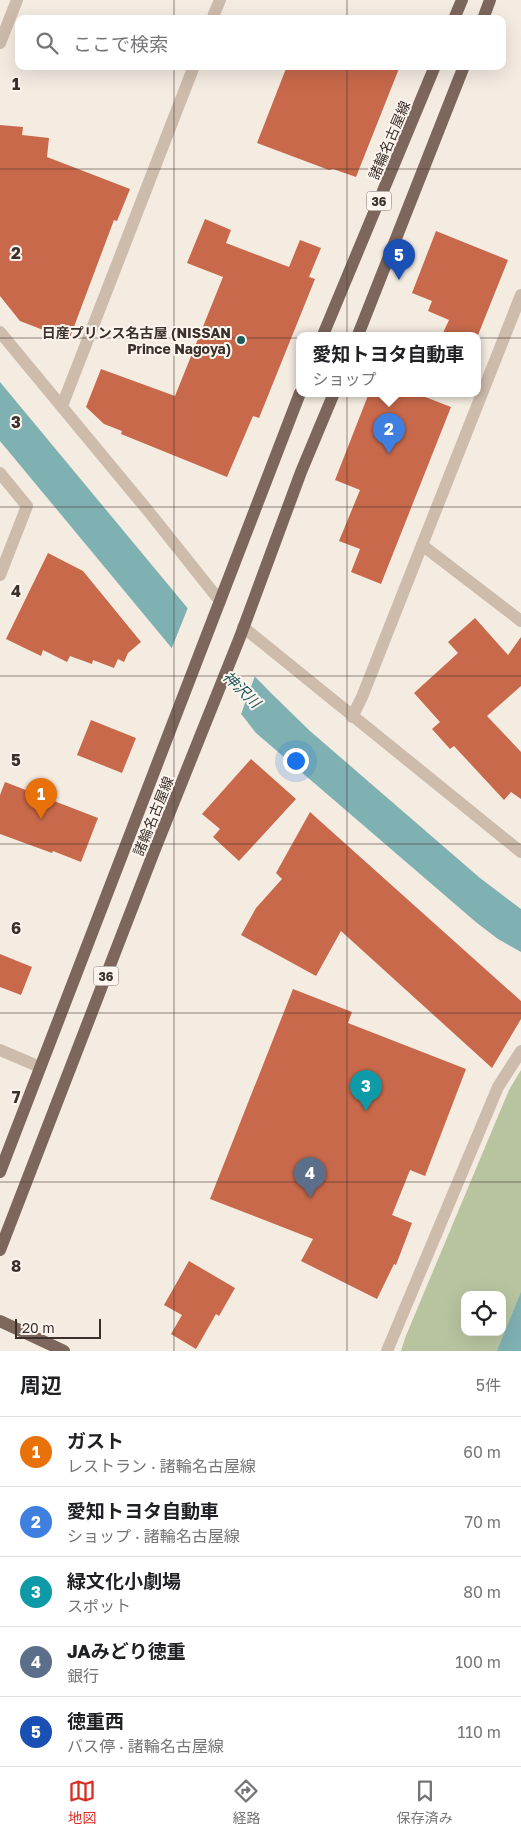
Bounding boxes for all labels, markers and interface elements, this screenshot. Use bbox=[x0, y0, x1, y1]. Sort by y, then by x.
search box bbox=[15, 15, 506, 70]
icon: search bbox=[33, 29, 61, 57]
text: ここで検索 bbox=[73, 32, 168, 55]
text: 1 bbox=[12, 74, 20, 94]
street label: 諸輪名古屋線 bbox=[365, 98, 413, 182]
road number: 36 bbox=[366, 192, 392, 210]
pin: 5 bbox=[383, 239, 415, 280]
text: 2 bbox=[11, 243, 21, 263]
place label: 日産プリンス名古屋 (NISSAN Prince Nagoya) bbox=[42, 324, 231, 357]
popup bbox=[296, 332, 481, 397]
marker: 日産プリンス名古屋 (NISSAN Prince Nagoya) bbox=[235, 334, 247, 346]
text: 愛知トヨタ自動車 bbox=[312, 342, 465, 365]
text: ショップ bbox=[312, 369, 377, 389]
text: 3 bbox=[11, 412, 21, 432]
pin: 2 bbox=[373, 413, 405, 454]
text: 4 bbox=[11, 581, 21, 601]
water label: 神沢川 bbox=[220, 667, 266, 712]
your location bbox=[283, 748, 309, 774]
text: 5 bbox=[11, 750, 21, 770]
street label: 諸輪名古屋線 bbox=[129, 774, 177, 858]
pin: 1 bbox=[25, 778, 57, 819]
text: 6 bbox=[11, 918, 21, 938]
road number: 36 bbox=[94, 966, 118, 986]
pin: 3 bbox=[350, 1070, 382, 1111]
text: 7 bbox=[12, 1087, 21, 1107]
pin: 4 bbox=[294, 1157, 326, 1198]
text: 8 bbox=[11, 1256, 21, 1276]
map controls bbox=[461, 1291, 506, 1336]
button: locate bbox=[461, 1291, 506, 1336]
scale bar bbox=[15, 1316, 101, 1339]
text: 20 m bbox=[22, 1319, 55, 1336]
text: 周辺 bbox=[20, 1372, 62, 1398]
text: 5件 bbox=[476, 1375, 501, 1395]
text: ガスト bbox=[67, 1429, 124, 1452]
text: 1 bbox=[32, 1442, 40, 1462]
text: 60 m bbox=[463, 1442, 501, 1462]
text: レストラン · 諸輪名古屋線 bbox=[67, 1456, 256, 1476]
text: 愛知トヨタ自動車 bbox=[67, 1499, 219, 1522]
text: 2 bbox=[31, 1512, 41, 1532]
text: 70 m bbox=[464, 1512, 501, 1532]
text: ショップ · 諸輪名古屋線 bbox=[67, 1526, 240, 1546]
text: 緑文化小劇場 bbox=[67, 1569, 181, 1592]
text: 3 bbox=[31, 1582, 41, 1602]
text: 80 m bbox=[463, 1582, 501, 1602]
text: スポット bbox=[67, 1596, 131, 1616]
text: JAみどり徳重 bbox=[67, 1639, 186, 1662]
text: 4 bbox=[31, 1652, 41, 1672]
text: 100 m bbox=[455, 1652, 501, 1672]
text: 銀行 bbox=[67, 1666, 99, 1686]
text: 徳重西 bbox=[67, 1709, 124, 1732]
text: 5 bbox=[31, 1722, 41, 1742]
text: 110 m bbox=[457, 1722, 501, 1742]
text: バス停 · 諸輪名古屋線 bbox=[67, 1736, 224, 1756]
tab: 地図 bbox=[68, 1777, 96, 1827]
tab: 経路 bbox=[232, 1777, 260, 1827]
tab: 保存済み bbox=[397, 1777, 453, 1827]

